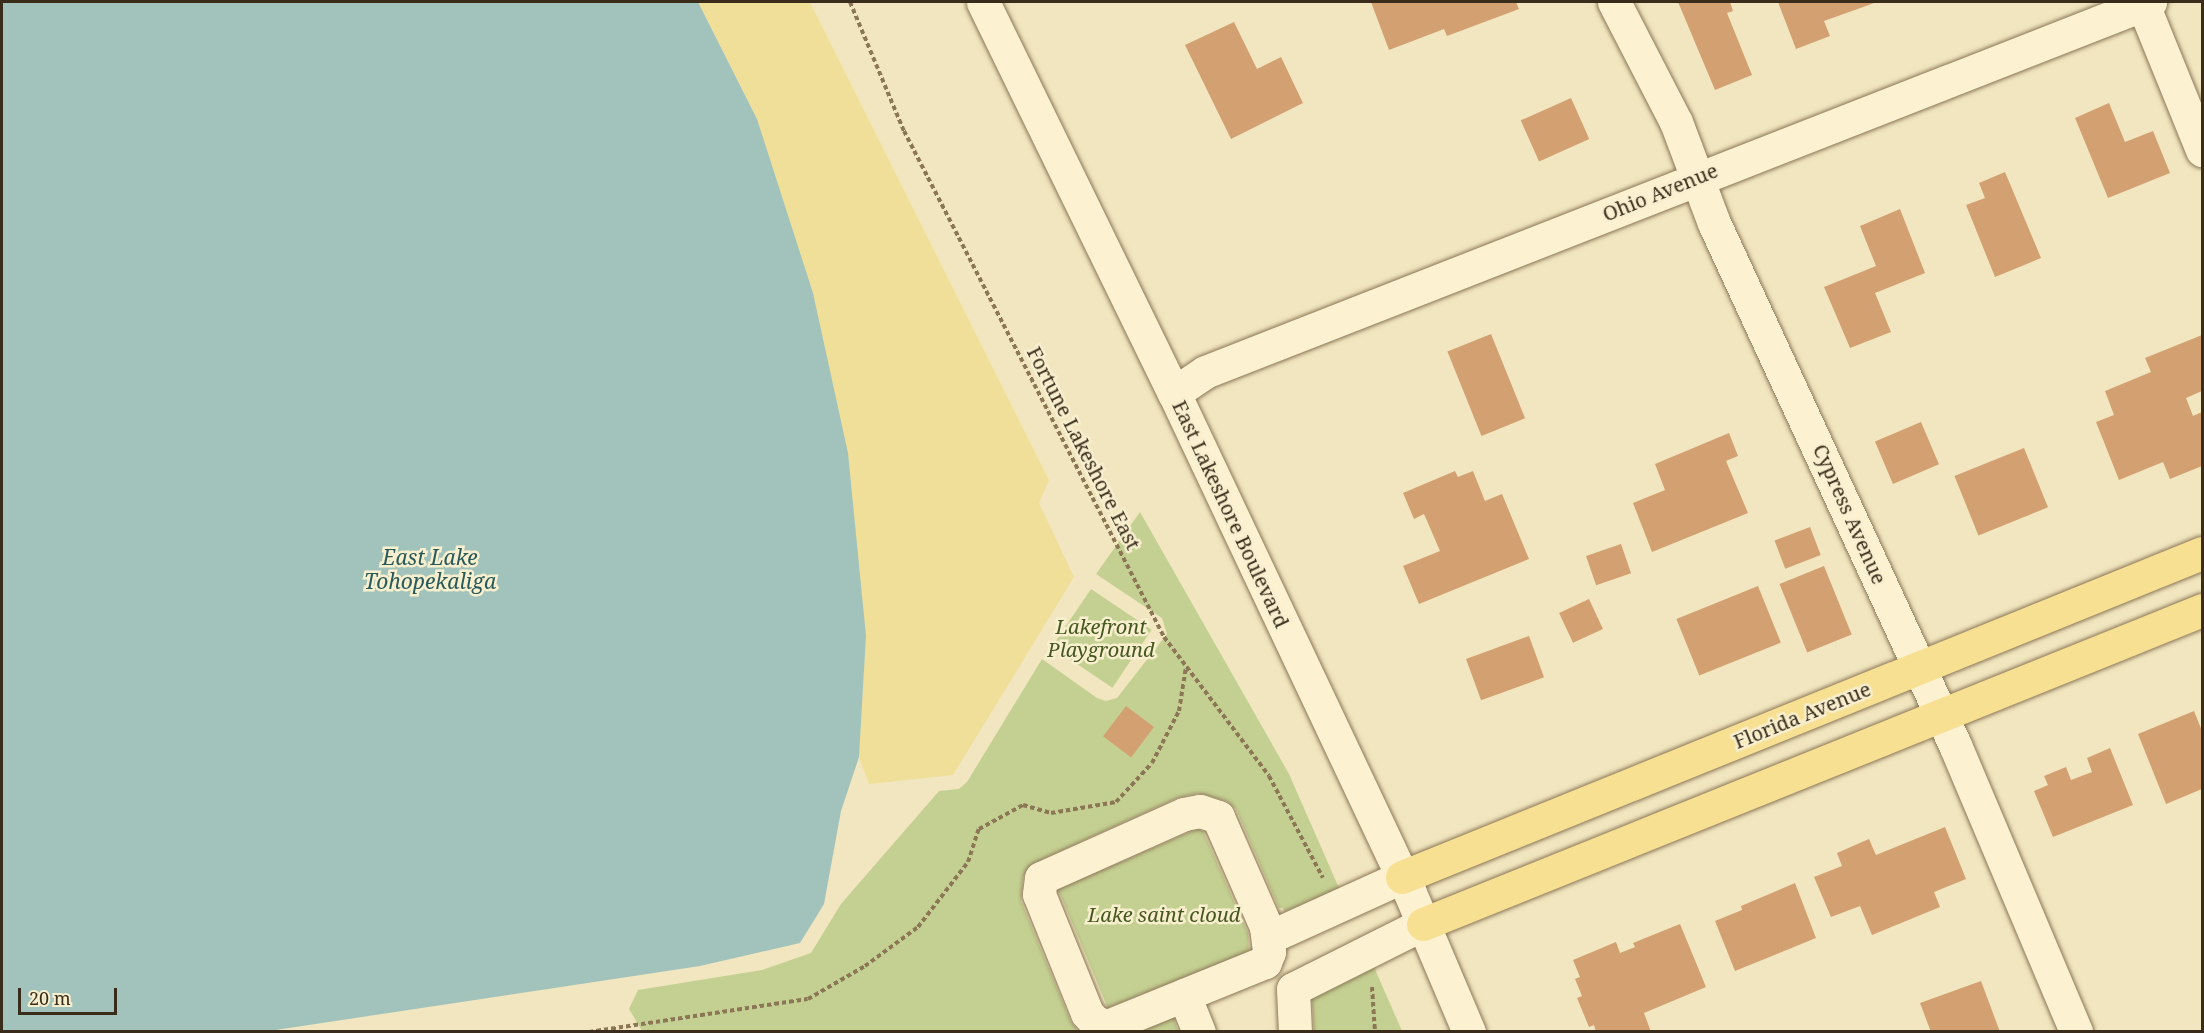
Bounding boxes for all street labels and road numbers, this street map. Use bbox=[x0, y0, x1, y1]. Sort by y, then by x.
street label: Ohio Avenue bbox=[1599, 158, 1721, 226]
street label: Fortune Lakeshore East bbox=[1022, 343, 1146, 553]
street label: East Lakeshore Boulevard bbox=[1168, 397, 1294, 631]
street label: Cypress Avenue bbox=[1808, 440, 1892, 588]
street label: Florida Avenue bbox=[1730, 677, 1874, 753]

